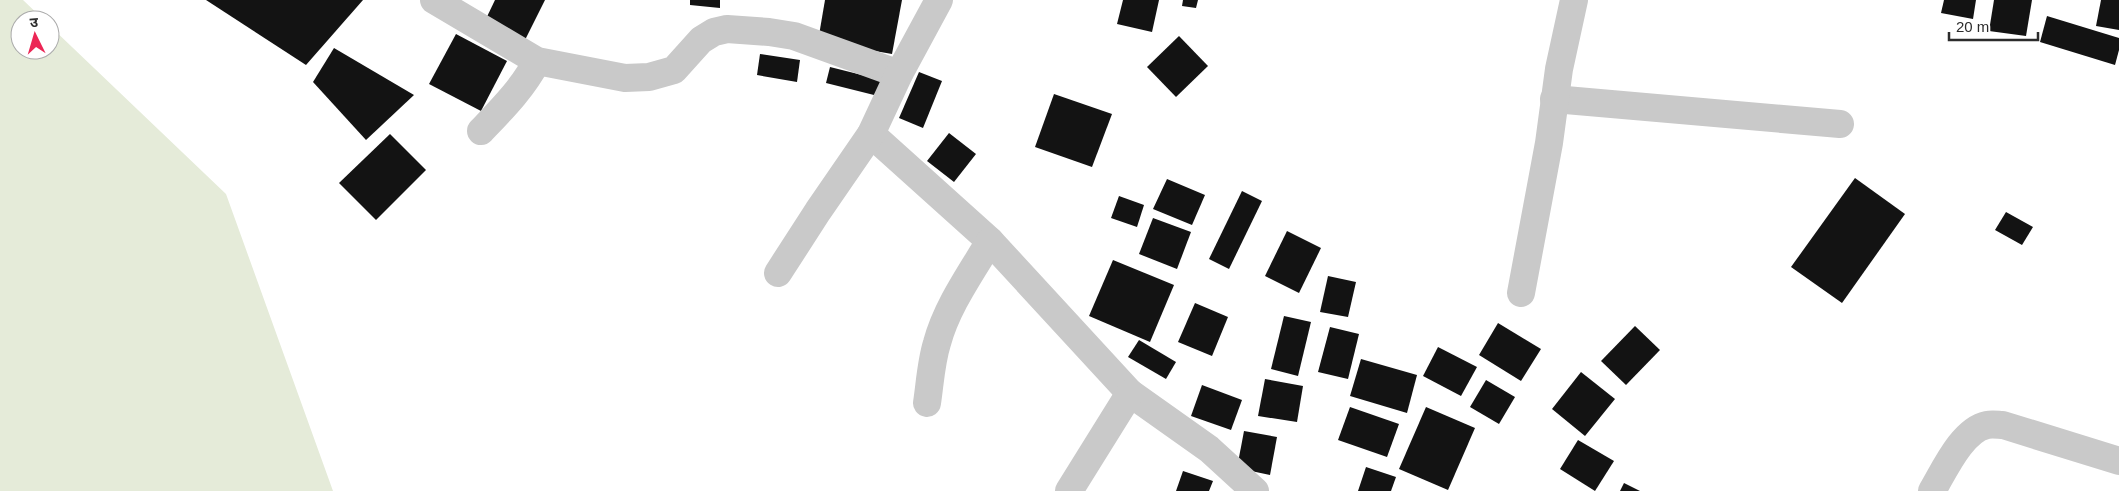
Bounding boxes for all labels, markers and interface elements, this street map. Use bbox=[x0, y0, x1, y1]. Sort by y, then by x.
north arrow bbox=[10, 10, 60, 60]
scale bar bbox=[1949, 10, 2038, 42]
text: उ bbox=[29, 14, 39, 30]
text: 20 m bbox=[1956, 18, 1989, 35]

